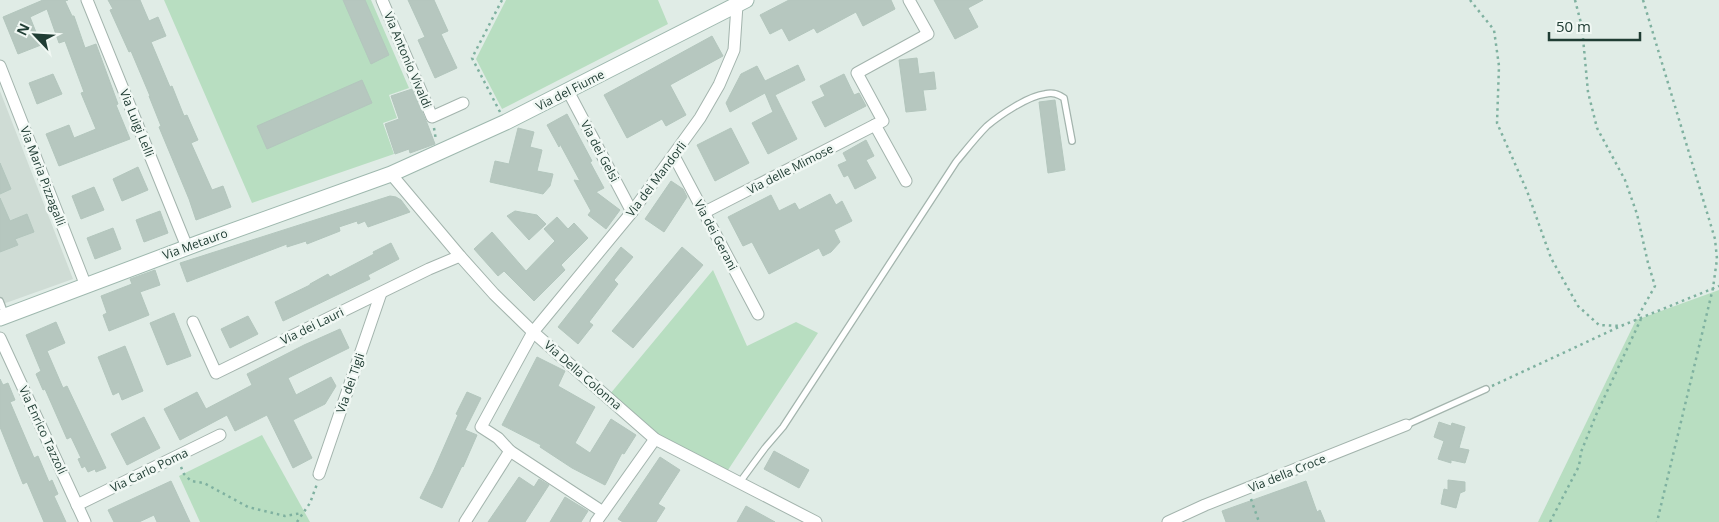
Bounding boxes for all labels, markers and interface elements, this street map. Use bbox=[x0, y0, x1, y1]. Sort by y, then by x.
street label: Via Antonio Vivaldi bbox=[380, 9, 436, 111]
north arrow bbox=[10, 10, 60, 60]
scale bar bbox=[1549, 10, 1640, 42]
text: 50 m bbox=[1556, 16, 1591, 36]
text: N bbox=[12, 20, 34, 38]
street label: Via del Fiume bbox=[533, 65, 607, 115]
street label: Via Luigi Lelli bbox=[116, 87, 158, 159]
street label: Via dei Gelsi bbox=[577, 117, 623, 185]
street label: Via Maria Pizzagalli bbox=[16, 124, 70, 228]
street label: Via dei Mandorli bbox=[622, 138, 690, 220]
street label: Via delle Mimose bbox=[744, 140, 836, 198]
street label: Via dei Gerani bbox=[690, 197, 742, 273]
street label: Via Metauro bbox=[160, 224, 230, 264]
street label: Via dei Lauri bbox=[278, 303, 346, 349]
street label: Via Della Colonna bbox=[541, 337, 625, 413]
street label: Via dei Tigli bbox=[332, 351, 368, 415]
street label: Via Enrico Tazzoli bbox=[15, 383, 71, 477]
street label: Via Carlo Poma bbox=[107, 444, 191, 496]
street label: Via della Croce bbox=[1246, 450, 1328, 496]

